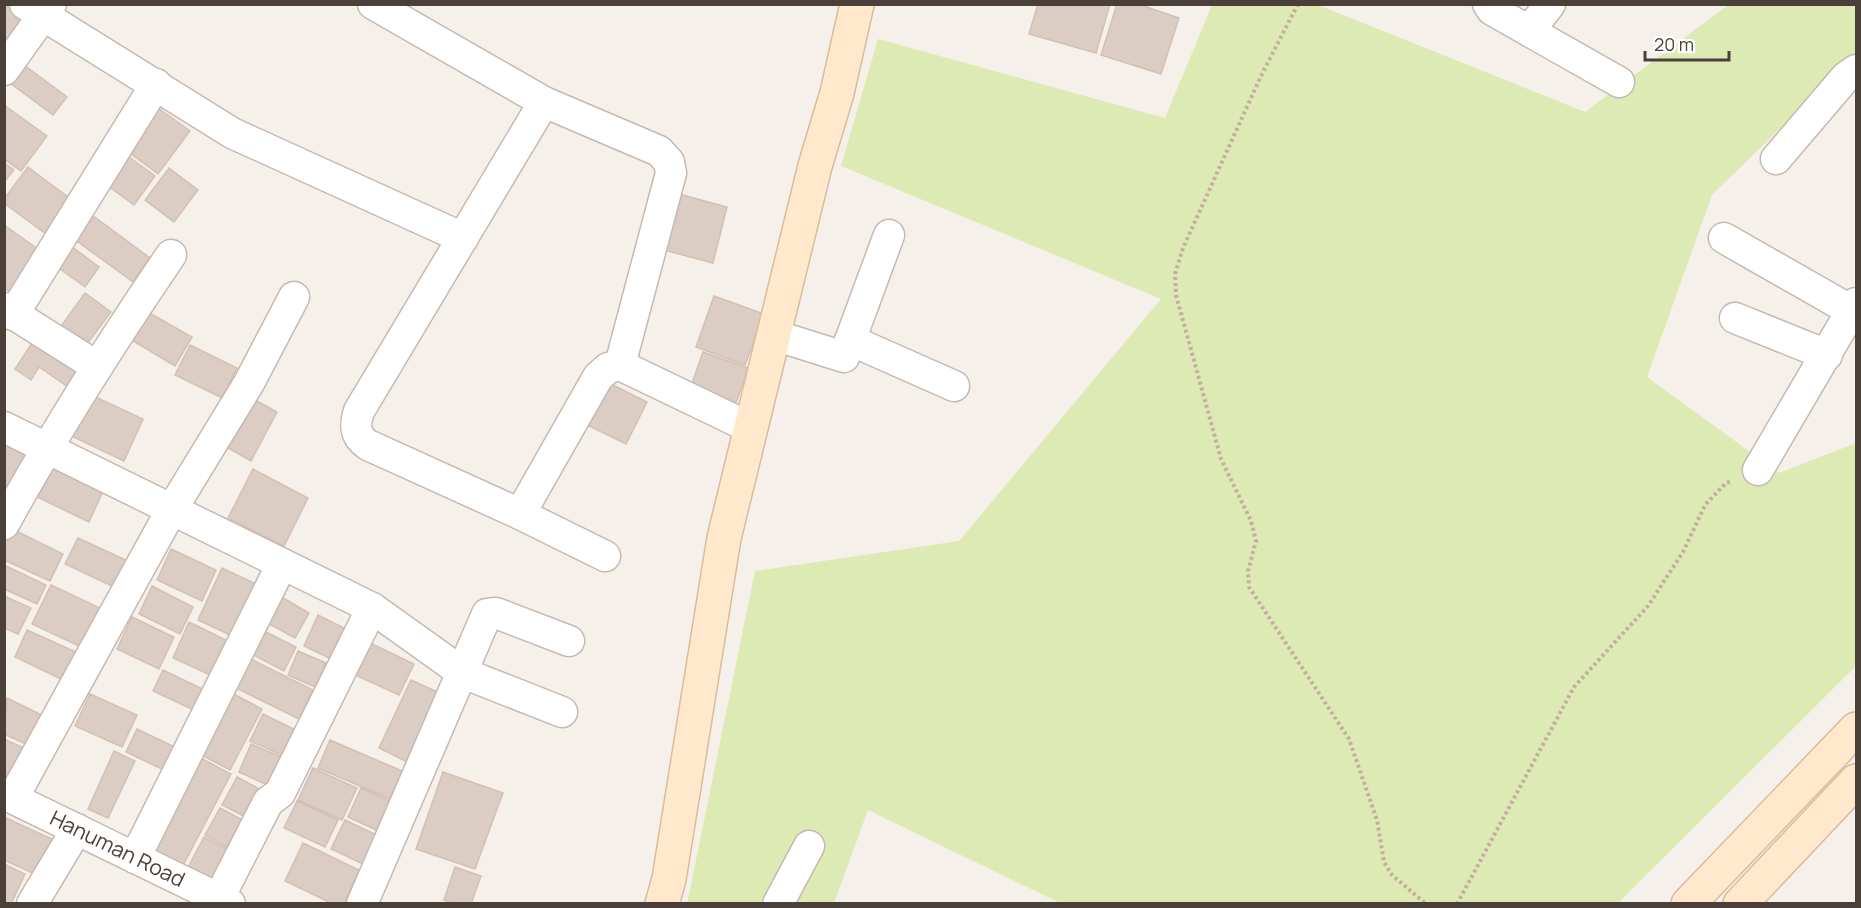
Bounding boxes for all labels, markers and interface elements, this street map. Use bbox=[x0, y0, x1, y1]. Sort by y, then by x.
scale bar bbox=[1645, 24, 1729, 62]
text: 20 m bbox=[1654, 32, 1694, 56]
street label: Hanuman Road bbox=[46, 803, 190, 893]

